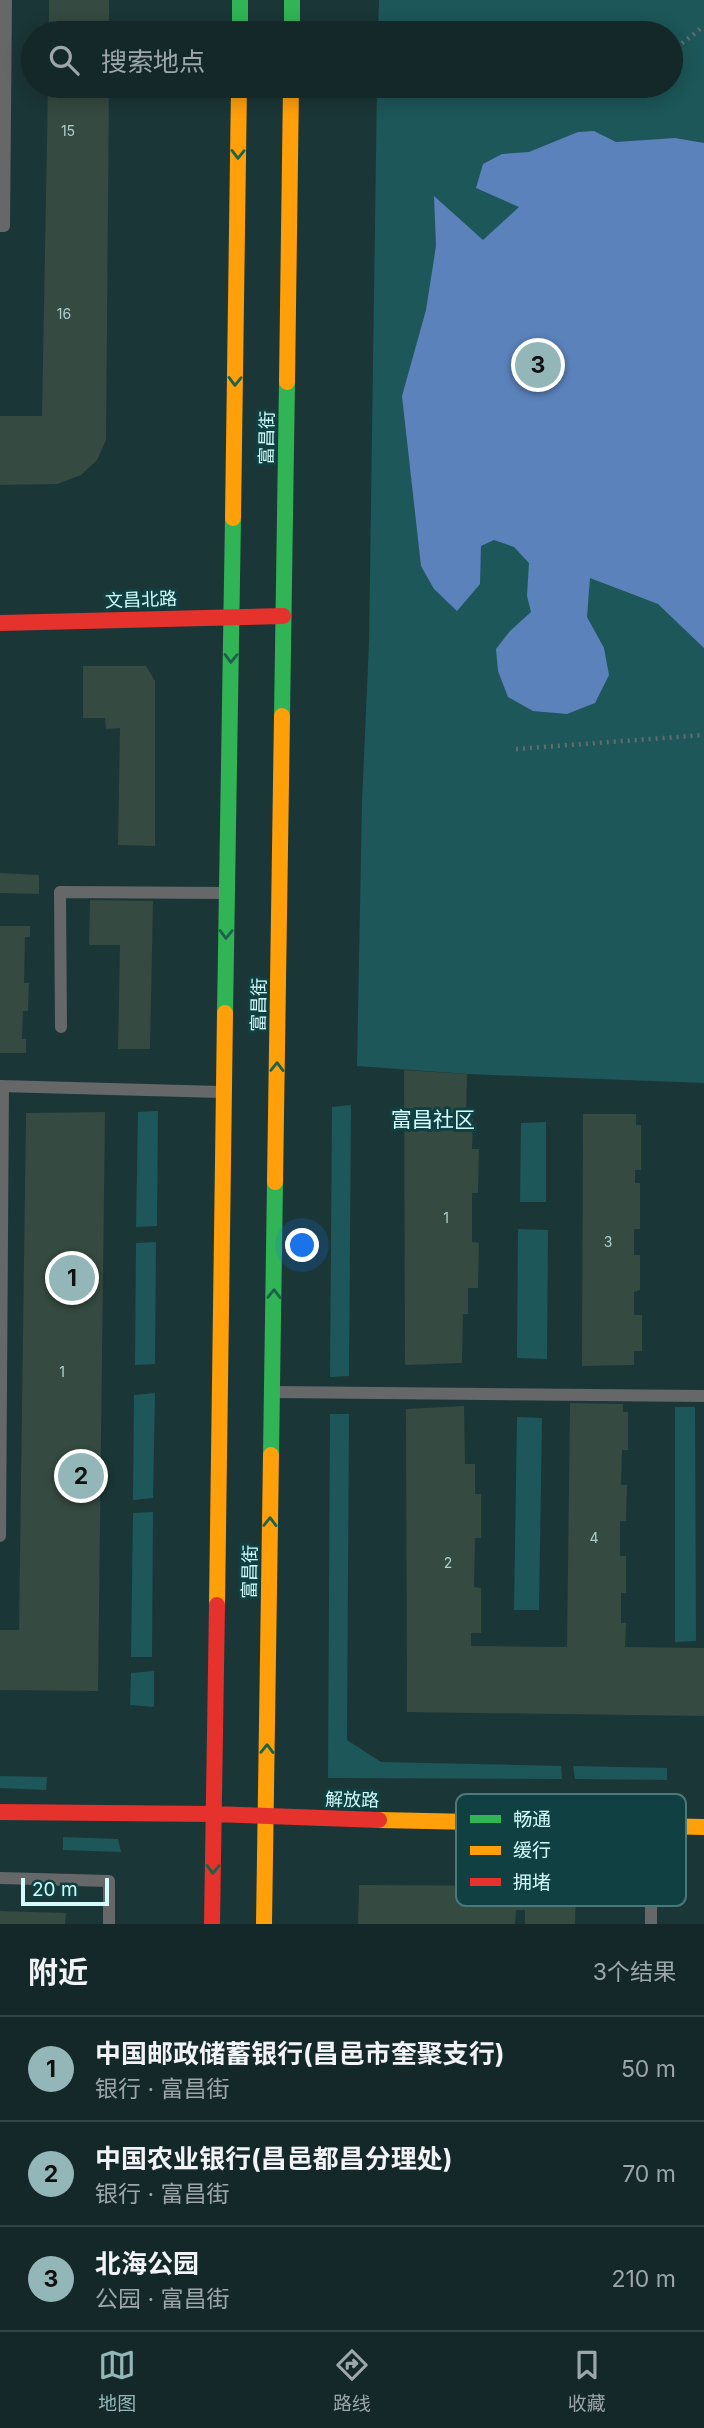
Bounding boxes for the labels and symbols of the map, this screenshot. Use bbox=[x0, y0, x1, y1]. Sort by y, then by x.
house number: 15 bbox=[61, 122, 75, 139]
one-way arrow bbox=[230, 149, 246, 160]
house number: 16 bbox=[57, 305, 71, 322]
pin: 3 bbox=[515, 339, 561, 391]
one-way arrow bbox=[227, 376, 242, 387]
street label: 富昌街 bbox=[256, 411, 277, 465]
street label: 文昌北路 bbox=[105, 588, 177, 611]
one-way arrow bbox=[223, 653, 238, 664]
one-way arrow bbox=[219, 929, 234, 940]
street label: 富昌街 bbox=[248, 978, 269, 1032]
one-way arrow bbox=[269, 1061, 285, 1071]
district label: 富昌社区 bbox=[391, 1107, 475, 1132]
house number: 1 bbox=[443, 1209, 449, 1226]
your location bbox=[285, 1228, 319, 1262]
house number: 3 bbox=[604, 1233, 612, 1250]
pin: 1 bbox=[49, 1252, 95, 1304]
one-way arrow bbox=[266, 1288, 281, 1299]
house number: 1 bbox=[59, 1363, 65, 1380]
pin: 2 bbox=[58, 1450, 104, 1502]
one-way arrow bbox=[263, 1516, 278, 1527]
house number: 4 bbox=[589, 1529, 599, 1546]
street label: 富昌街 bbox=[239, 1545, 260, 1599]
house number: 2 bbox=[444, 1554, 452, 1571]
one-way arrow bbox=[259, 1743, 275, 1754]
street label: 解放路 bbox=[325, 1789, 379, 1810]
legend bbox=[456, 1794, 686, 1906]
text: 畅通 bbox=[513, 1808, 551, 1831]
text: 缓行 bbox=[513, 1839, 551, 1862]
one-way arrow bbox=[205, 1864, 221, 1875]
text: 拥堵 bbox=[513, 1871, 551, 1894]
scale bar bbox=[21, 1875, 108, 1907]

